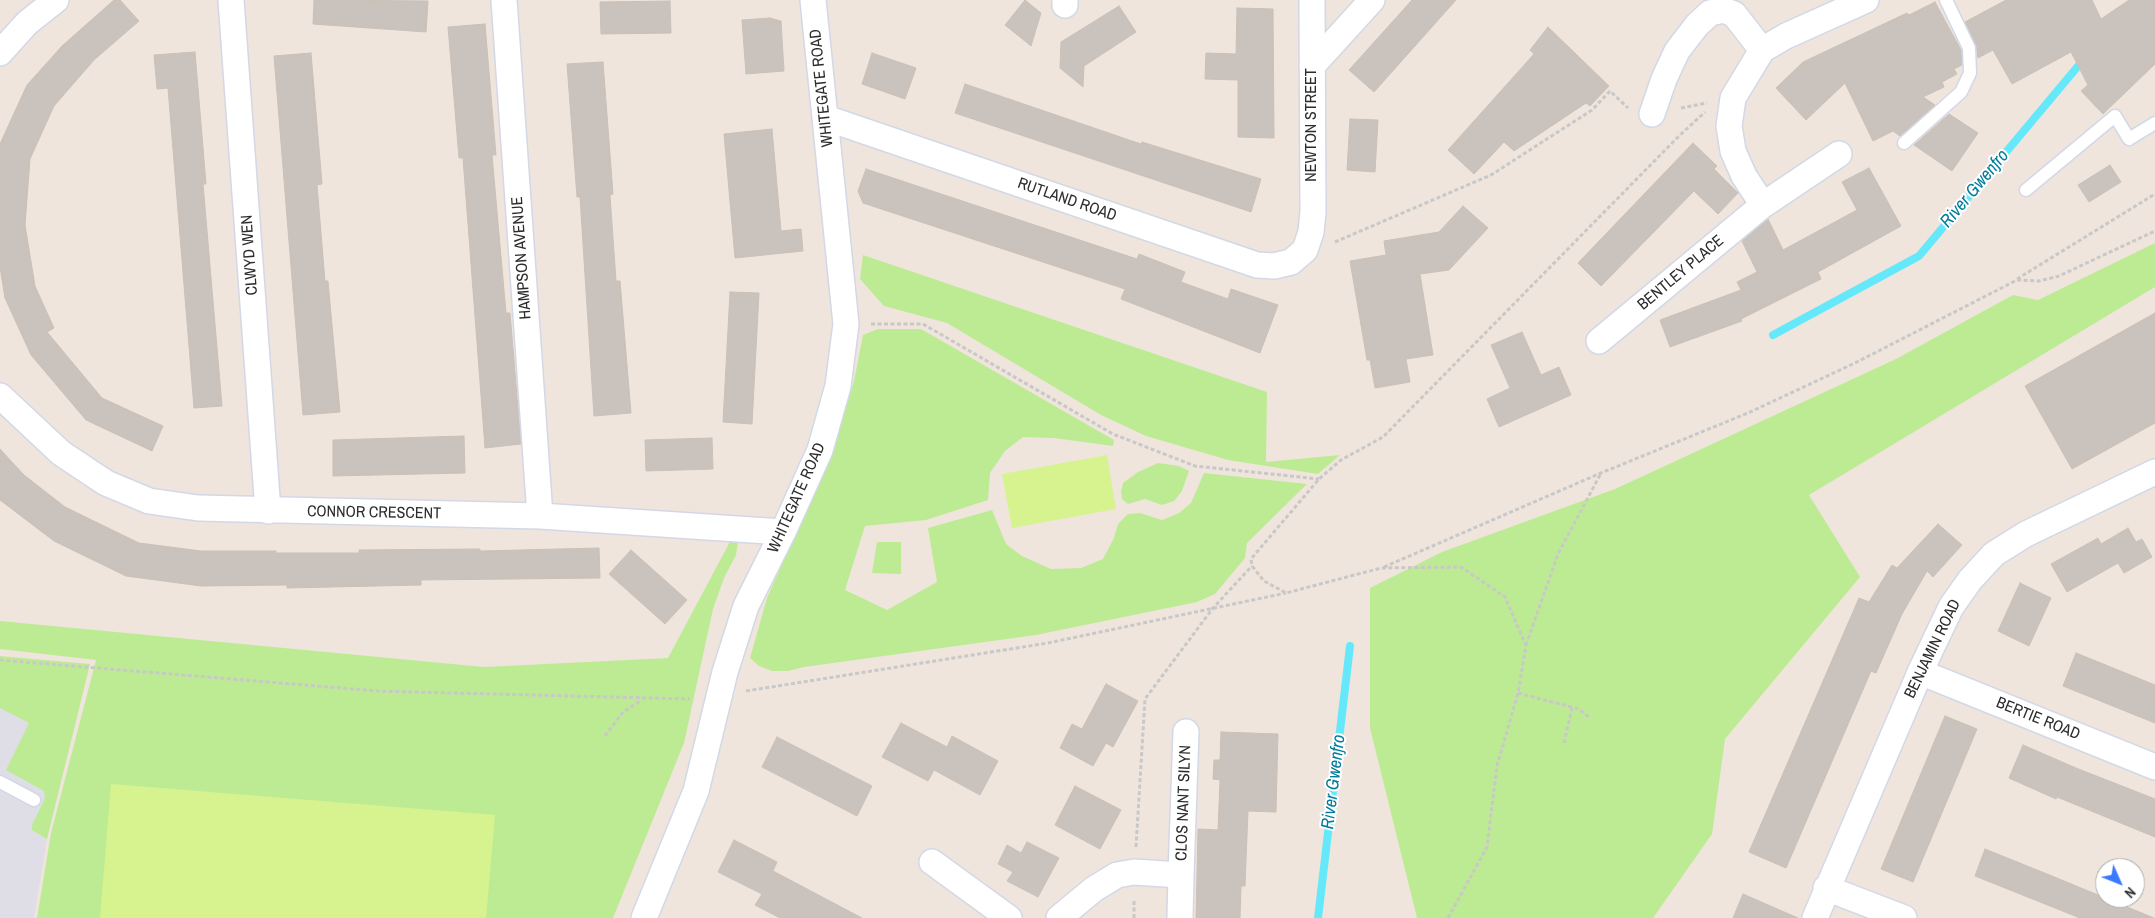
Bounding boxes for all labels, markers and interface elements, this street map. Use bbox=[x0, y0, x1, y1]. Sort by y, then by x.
street label: WHITEGATE ROAD bbox=[806, 28, 838, 148]
street label: NEWTON STREET bbox=[1302, 68, 1322, 182]
water label: River Gwenfro bbox=[1936, 146, 2014, 232]
street label: RUTLAND ROAD bbox=[1015, 174, 1119, 226]
street label: HAMPSON AVENUE bbox=[508, 196, 536, 320]
street label: CLWYD WEN bbox=[238, 214, 262, 296]
street label: BENTLEY PLACE bbox=[1634, 231, 1728, 315]
street label: WHITEGATE ROAD bbox=[764, 440, 830, 556]
street label: CONNOR CRESCENT bbox=[307, 502, 441, 524]
street label: BENJAMIN ROAD bbox=[1901, 596, 1965, 702]
street label: BERTIE ROAD bbox=[1993, 693, 2083, 745]
water label: River Gwenfro bbox=[1317, 733, 1351, 831]
street label: CLOS NANT SILYN bbox=[1172, 745, 1196, 861]
north arrow bbox=[2095, 858, 2145, 908]
text: N bbox=[2121, 883, 2139, 902]

